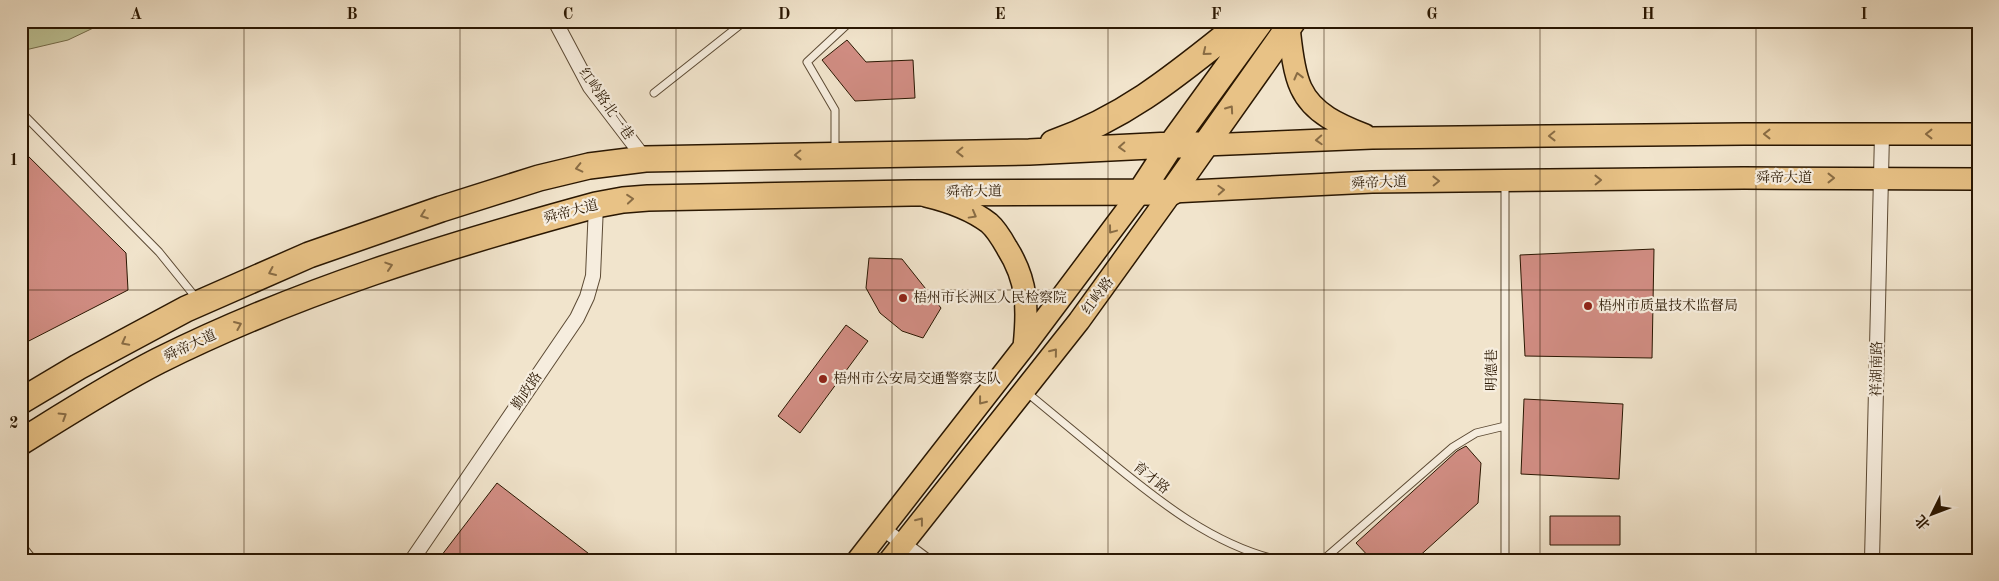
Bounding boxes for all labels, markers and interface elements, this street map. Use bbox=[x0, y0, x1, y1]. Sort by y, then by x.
text: A bbox=[130, 7, 142, 23]
text: B bbox=[346, 7, 358, 23]
text: C bbox=[563, 7, 573, 23]
text: D bbox=[778, 7, 790, 23]
text: E bbox=[994, 7, 1006, 23]
text: F bbox=[1211, 7, 1222, 23]
text: G bbox=[1426, 7, 1438, 23]
text: H bbox=[1641, 7, 1655, 23]
text: I bbox=[1860, 7, 1868, 23]
one-way arrow bbox=[1203, 46, 1212, 54]
street label: 红岭路北一巷 bbox=[576, 65, 637, 142]
one-way arrow bbox=[1293, 72, 1304, 81]
one-way arrow bbox=[1225, 106, 1233, 115]
one-way arrow bbox=[1762, 129, 1770, 139]
one-way arrow bbox=[1925, 129, 1932, 139]
one-way arrow bbox=[1547, 131, 1555, 141]
one-way arrow bbox=[1315, 135, 1323, 146]
one-way arrow bbox=[1118, 142, 1126, 153]
one-way arrow bbox=[956, 147, 964, 157]
one-way arrow bbox=[793, 150, 801, 160]
text: 1 bbox=[9, 153, 19, 169]
one-way arrow bbox=[575, 162, 584, 173]
street label: 舜帝大道 bbox=[1756, 170, 1812, 185]
one-way arrow bbox=[1827, 173, 1835, 183]
street label: 舜帝大道 bbox=[1351, 174, 1407, 191]
one-way arrow bbox=[1594, 174, 1602, 185]
one-way arrow bbox=[1432, 176, 1440, 187]
street label: 舜帝大道 bbox=[946, 184, 1002, 199]
one-way arrow bbox=[1217, 184, 1225, 195]
one-way arrow bbox=[626, 194, 634, 205]
street label: 舜帝大道 bbox=[542, 197, 600, 226]
one-way arrow bbox=[968, 208, 977, 218]
one-way arrow bbox=[420, 209, 429, 219]
one-way arrow bbox=[1109, 224, 1118, 234]
one-way arrow bbox=[384, 262, 393, 272]
one-way arrow bbox=[268, 265, 277, 276]
street label: 红岭路 bbox=[1079, 274, 1116, 317]
place label: 梧州市长洲区人民检察院 bbox=[913, 290, 1067, 305]
marker: 梧州市长洲区人民检察院 bbox=[897, 292, 909, 304]
place label: 梧州市质量技术监督局 bbox=[1598, 298, 1738, 313]
marker: 梧州市质量技术监督局 bbox=[1582, 300, 1594, 312]
one-way arrow bbox=[233, 320, 241, 330]
street label: 舜帝大道 bbox=[161, 327, 218, 364]
one-way arrow bbox=[122, 336, 131, 346]
street label: 祥湖南路 bbox=[1869, 341, 1884, 397]
one-way arrow bbox=[1049, 349, 1057, 358]
street label: 明德巷 bbox=[1484, 349, 1499, 391]
street label: 勤政路 bbox=[509, 369, 545, 412]
place label: 梧州市公安局交通警察支队 bbox=[833, 371, 1001, 386]
marker: 梧州市公安局交通警察支队 bbox=[817, 373, 829, 385]
one-way arrow bbox=[979, 395, 988, 405]
one-way arrow bbox=[57, 413, 66, 423]
text: 2 bbox=[9, 416, 19, 432]
street label: 育才路 bbox=[1130, 459, 1172, 497]
north arrow bbox=[1906, 488, 1956, 538]
text: 北 bbox=[1912, 512, 1933, 533]
one-way arrow bbox=[914, 518, 922, 527]

